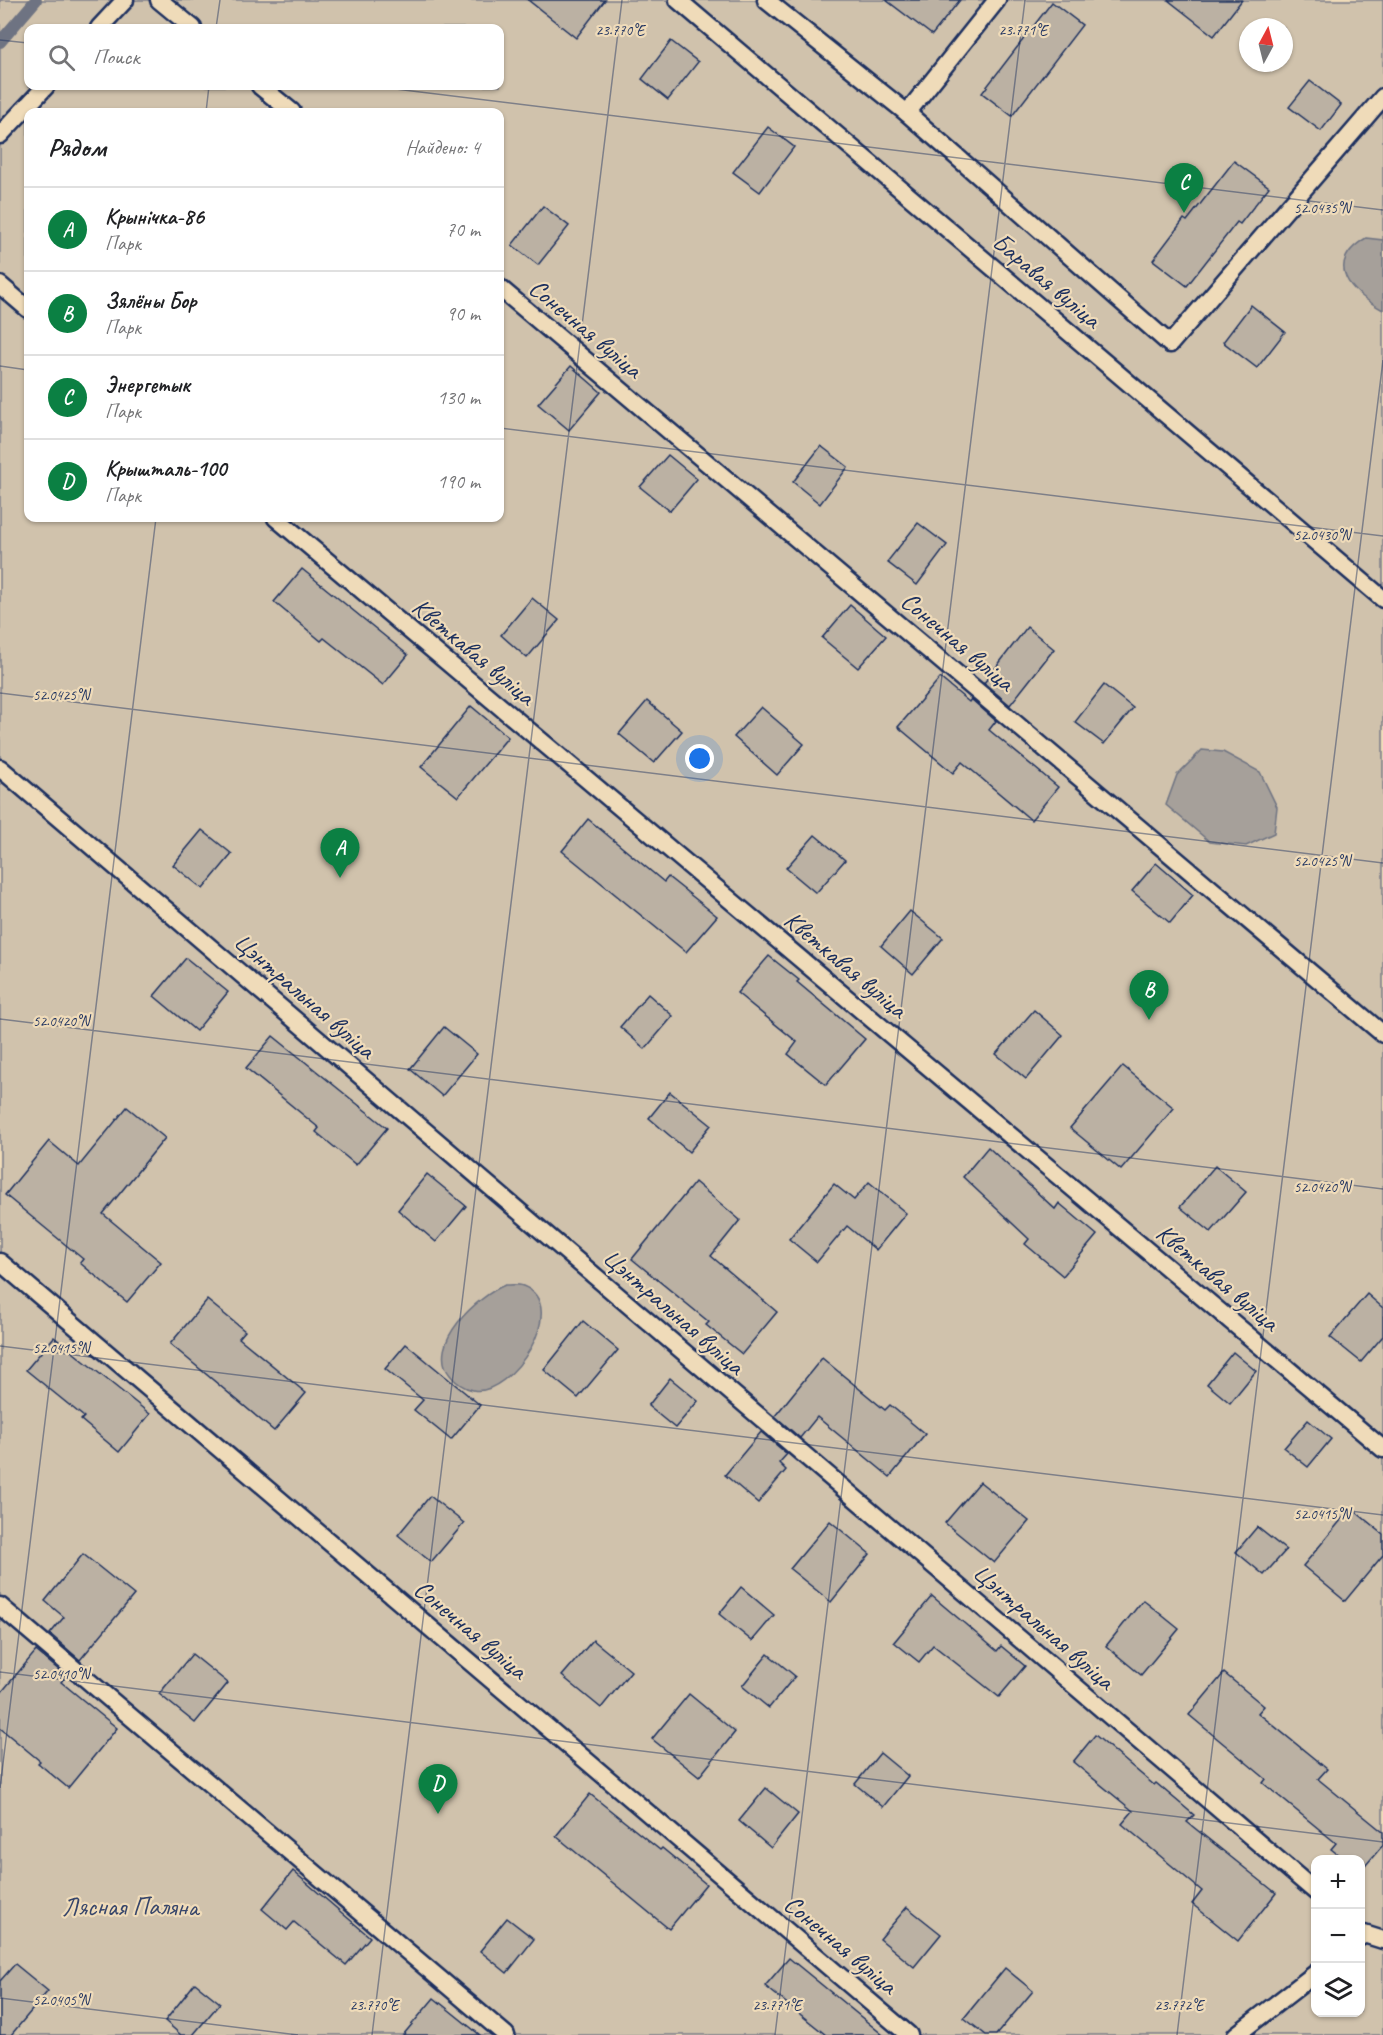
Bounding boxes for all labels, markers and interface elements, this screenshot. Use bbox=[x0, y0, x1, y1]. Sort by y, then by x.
north arrow bbox=[1239, 18, 1293, 72]
text: 23.770°E bbox=[596, 21, 647, 40]
text: 23.771°E bbox=[999, 21, 1050, 40]
search box bbox=[24, 24, 504, 90]
icon: search bbox=[45, 41, 78, 74]
text: Поиск bbox=[93, 43, 139, 71]
text: Рядом bbox=[48, 131, 106, 164]
text: Найдено: 4 bbox=[405, 135, 480, 160]
pin: C bbox=[1164, 164, 1204, 213]
text: 52.0435°N bbox=[1294, 199, 1353, 218]
text: Крынічка-86 bbox=[105, 203, 204, 231]
text: A bbox=[62, 217, 73, 242]
text: 70 m bbox=[446, 217, 480, 242]
street label: Баравая вуліца bbox=[986, 225, 1109, 336]
text: Парк bbox=[105, 231, 141, 256]
street label: Сонечная вуліца bbox=[522, 271, 651, 387]
text: Зялёны Бор bbox=[105, 287, 196, 315]
text: B bbox=[62, 301, 73, 326]
text: 90 m bbox=[446, 301, 480, 326]
text: Парк bbox=[105, 315, 141, 340]
text: Энергетык bbox=[105, 371, 190, 399]
text: C bbox=[63, 385, 72, 410]
text: 130 m bbox=[437, 385, 480, 410]
text: Парк bbox=[105, 399, 141, 424]
text: Крышталь-100 bbox=[105, 455, 227, 483]
text: D bbox=[62, 469, 73, 494]
text: 190 m bbox=[437, 469, 480, 494]
text: Парк bbox=[105, 483, 141, 508]
text: 52.0430°N bbox=[1294, 526, 1353, 545]
street label: Сонечная вуліца bbox=[894, 584, 1023, 700]
street label: Кветкавая вуліца bbox=[405, 590, 543, 714]
text: 52.0425°N bbox=[33, 686, 92, 705]
your location bbox=[685, 744, 714, 773]
pin: A bbox=[320, 828, 360, 878]
text: 52.0425°N bbox=[1294, 852, 1353, 871]
street label: Кветкавая вуліца bbox=[777, 903, 915, 1027]
street label: Цэнтральная вуліца bbox=[227, 925, 384, 1067]
pin: B bbox=[1130, 970, 1168, 1020]
text: 52.0420°N bbox=[33, 1012, 92, 1031]
text: 52.0420°N bbox=[1294, 1178, 1353, 1197]
street label: Кветкавая вуліца bbox=[1149, 1216, 1287, 1340]
street label: Цэнтральная вуліца bbox=[596, 1241, 753, 1383]
text: 52.0415°N bbox=[33, 1339, 92, 1358]
text: 52.0415°N bbox=[1294, 1505, 1353, 1524]
street label: Цэнтральная вуліца bbox=[966, 1556, 1123, 1698]
street label: Сонечная вуліца bbox=[407, 1572, 536, 1688]
text: 52.0410°N bbox=[33, 1665, 92, 1684]
pin: D bbox=[418, 1764, 458, 1814]
map controls bbox=[1311, 1855, 1365, 2017]
button: + bbox=[1311, 1855, 1365, 1909]
street label: Сонечная вуліца bbox=[777, 1887, 906, 2003]
park label: Лясная Паляна bbox=[62, 1890, 200, 1923]
button: − bbox=[1311, 1909, 1365, 1963]
button: layers bbox=[1311, 1963, 1365, 2017]
text: 52.0405°N bbox=[33, 1991, 92, 2010]
text: 23.770°E bbox=[350, 1996, 401, 2015]
text: 23.771°E bbox=[753, 1996, 804, 2015]
text: 23.772°E bbox=[1155, 1996, 1206, 2015]

